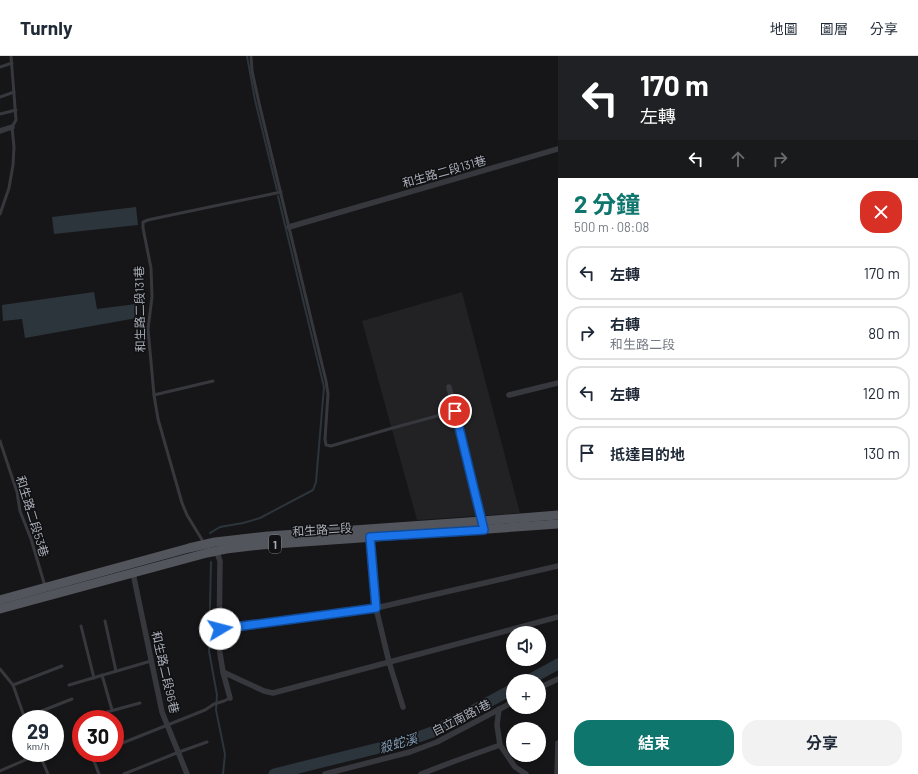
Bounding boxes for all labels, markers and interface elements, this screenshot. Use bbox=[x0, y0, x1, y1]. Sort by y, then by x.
text: Turnly bbox=[20, 16, 72, 39]
text: 地圖 bbox=[770, 20, 798, 37]
text: 圖層 bbox=[820, 20, 848, 37]
text: 分享 bbox=[870, 20, 898, 37]
text: 170 m bbox=[640, 68, 709, 102]
icon: left bbox=[574, 72, 626, 124]
text: 左轉 bbox=[640, 105, 676, 127]
icon: left bbox=[685, 148, 707, 170]
icon: ahead bbox=[727, 148, 749, 170]
icon: right bbox=[769, 148, 791, 170]
street label: 和生路二段131巷 bbox=[400, 152, 488, 190]
text: 2 分鐘 bbox=[574, 189, 640, 218]
button: close bbox=[860, 191, 902, 233]
text: 500 m · 08:08 bbox=[574, 219, 649, 235]
icon: left bbox=[576, 262, 598, 284]
text: 170 m bbox=[864, 264, 900, 282]
text: 左轉 bbox=[610, 265, 640, 283]
street label: 和生路二段131巷 bbox=[131, 266, 147, 352]
text: 右轉 bbox=[610, 315, 640, 333]
icon: right bbox=[576, 322, 598, 344]
text: 80 m bbox=[868, 324, 900, 342]
text: 和生路二段 bbox=[610, 336, 675, 352]
icon: left bbox=[576, 382, 598, 404]
text: 120 m bbox=[863, 384, 900, 402]
text: 左轉 bbox=[610, 385, 640, 403]
pin bbox=[438, 394, 472, 428]
icon: arrive bbox=[444, 400, 466, 422]
icon: arrive bbox=[576, 442, 598, 464]
text: 130 m bbox=[863, 444, 900, 462]
text: 抵達目的地 bbox=[610, 445, 685, 463]
street label: 和生路二段53巷 bbox=[14, 474, 52, 558]
street label: 和生路二段 bbox=[292, 520, 352, 538]
road number: 1 bbox=[269, 535, 281, 553]
position arrow bbox=[199, 608, 241, 650]
map controls bbox=[506, 626, 546, 762]
button: sound bbox=[506, 626, 546, 666]
street label: 和生路二段96巷 bbox=[150, 629, 182, 715]
button: + bbox=[506, 674, 546, 714]
street label: 自立南路1巷 bbox=[429, 696, 493, 738]
speed limit sign: 30 bbox=[72, 710, 124, 762]
text: 29 bbox=[27, 719, 49, 743]
button: 結束 bbox=[574, 720, 734, 766]
button: 分享 bbox=[742, 720, 902, 766]
button: − bbox=[506, 722, 546, 762]
water label: 殺蛇溪 bbox=[377, 729, 421, 756]
text: km/h bbox=[27, 740, 49, 752]

